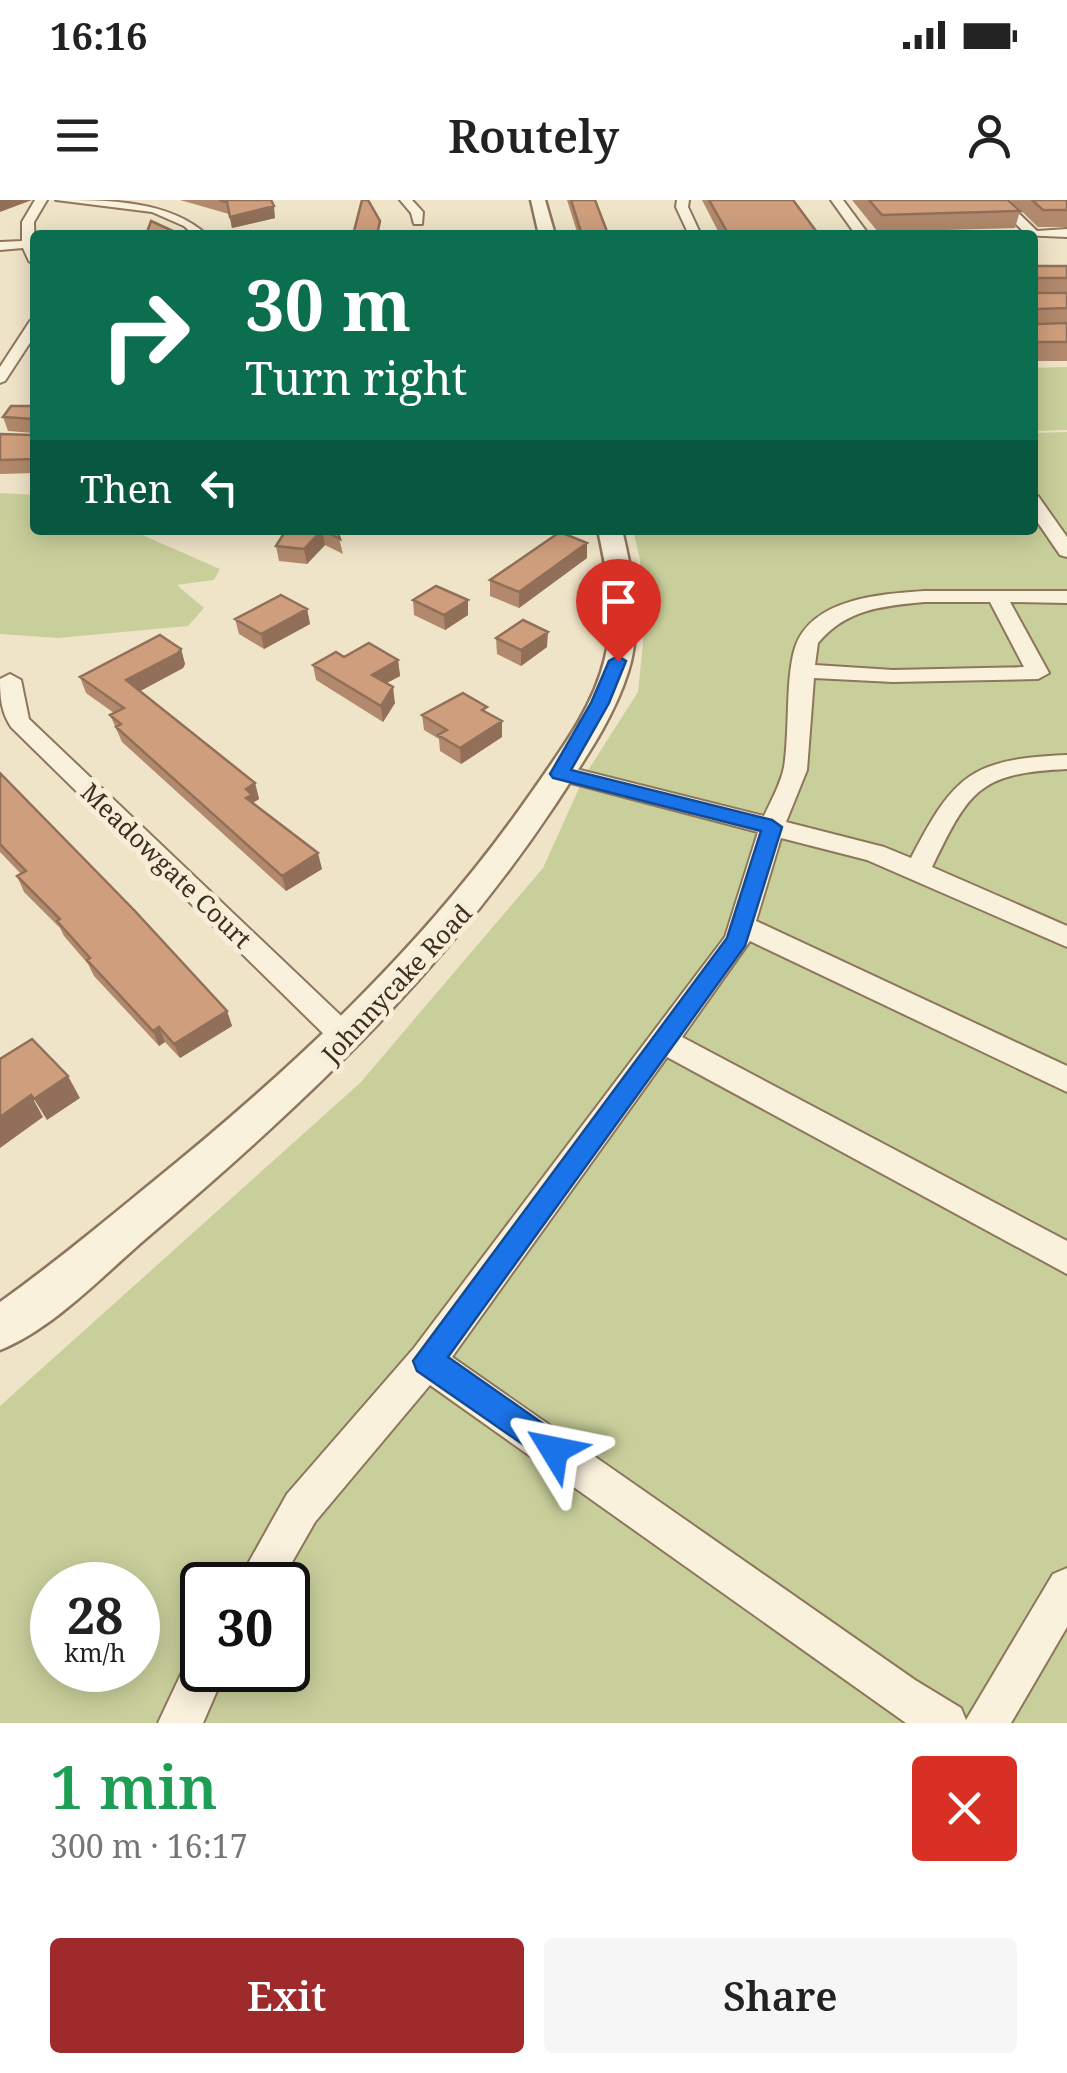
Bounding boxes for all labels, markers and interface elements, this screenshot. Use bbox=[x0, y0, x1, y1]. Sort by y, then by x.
text: 16:16 bbox=[50, 9, 147, 61]
text: Routely bbox=[448, 105, 619, 166]
icon: menu bbox=[50, 108, 105, 163]
icon: person bbox=[962, 108, 1017, 163]
text: 30 m bbox=[245, 256, 411, 352]
icon: right bbox=[80, 270, 210, 400]
text: Turn right bbox=[245, 347, 467, 408]
icon: left bbox=[192, 460, 247, 515]
text: Then bbox=[80, 462, 172, 514]
pin bbox=[576, 559, 661, 662]
icon: arrive bbox=[591, 574, 646, 629]
street label: Meadowgate Court bbox=[74, 775, 260, 955]
street label: Johnnycake Road bbox=[313, 896, 479, 1071]
position arrow bbox=[502, 1398, 606, 1502]
speed limit sign: 30 bbox=[180, 1562, 310, 1692]
text: 28 bbox=[67, 1581, 123, 1649]
text: km/h bbox=[64, 1635, 126, 1669]
text: 1 min bbox=[50, 1745, 218, 1827]
button: close bbox=[912, 1756, 1017, 1861]
text: 300 m · 16:17 bbox=[50, 1824, 248, 1867]
button: Exit bbox=[50, 1938, 524, 2053]
button: Share bbox=[544, 1938, 1017, 2053]

